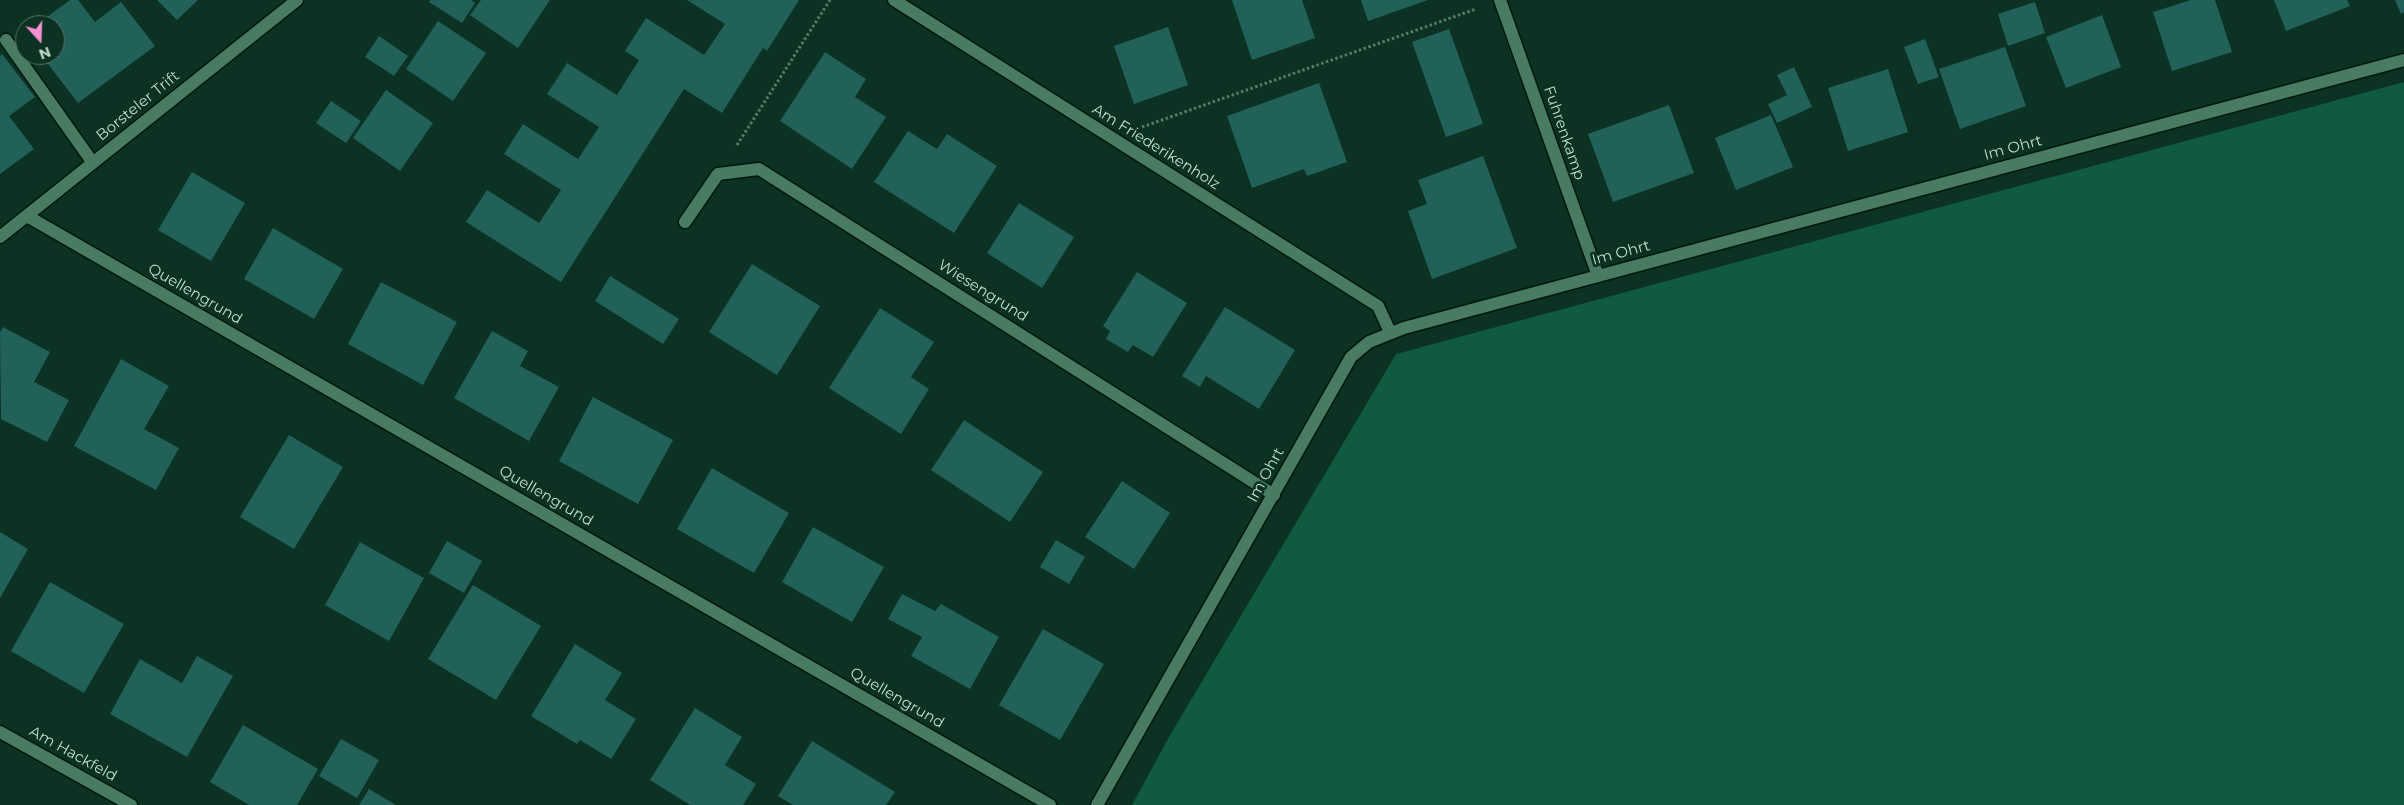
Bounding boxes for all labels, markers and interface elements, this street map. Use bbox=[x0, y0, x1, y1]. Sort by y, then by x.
north arrow bbox=[15, 15, 65, 65]
text: N bbox=[36, 43, 53, 64]
street label: Borsteler Trift bbox=[93, 67, 183, 145]
street label: Fuhrenkamp bbox=[1540, 84, 1588, 182]
street label: Am Friederikenholz bbox=[1089, 100, 1223, 194]
street label: Im Ohrt bbox=[1982, 132, 2044, 164]
street label: Im Ohrt bbox=[1590, 237, 1652, 269]
street label: Wiesengrund bbox=[935, 256, 1031, 326]
street label: Quellengrund bbox=[145, 260, 245, 328]
street label: Im Ohrt bbox=[1244, 445, 1288, 505]
street label: Quellengrund bbox=[496, 462, 596, 530]
street label: Quellengrund bbox=[847, 664, 947, 732]
street label: Am Hackfeld bbox=[26, 723, 120, 785]

